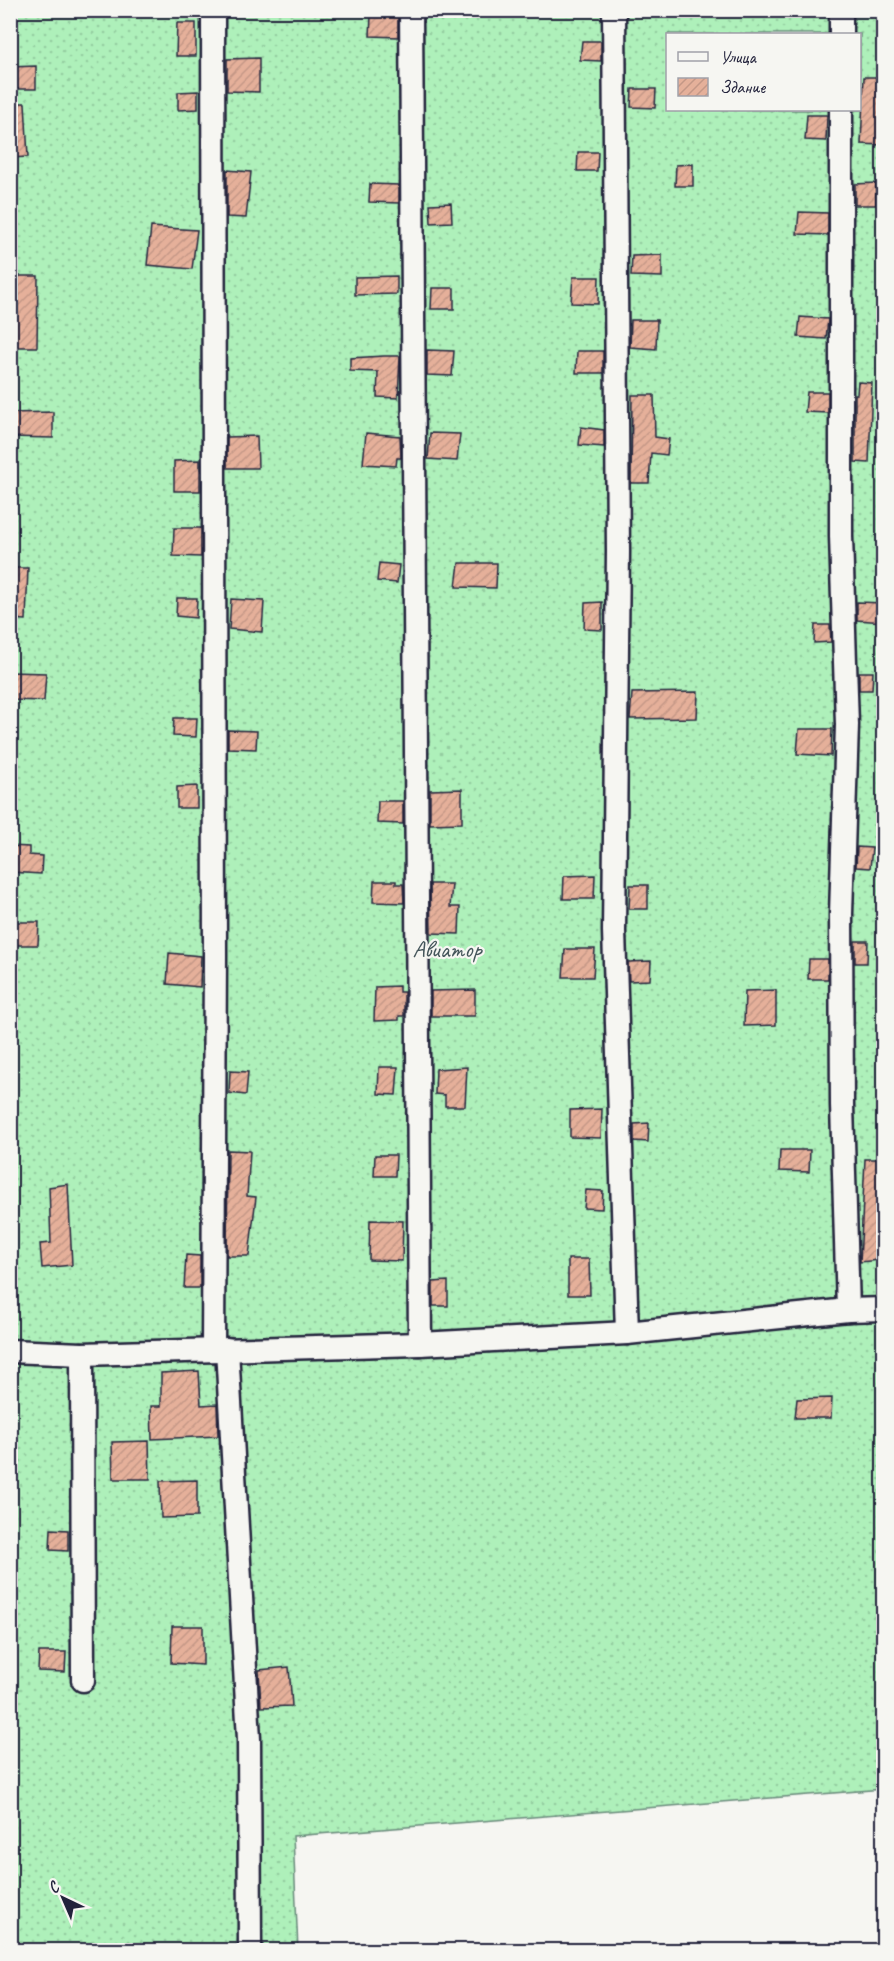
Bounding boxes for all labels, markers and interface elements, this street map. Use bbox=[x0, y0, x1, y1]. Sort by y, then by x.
legend bbox=[666, 33, 861, 111]
text: Улица bbox=[720, 46, 757, 68]
text: Здание bbox=[720, 76, 766, 98]
park label: Авиатор bbox=[412, 934, 483, 964]
north arrow bbox=[33, 1868, 93, 1928]
text: С bbox=[44, 1877, 65, 1898]

